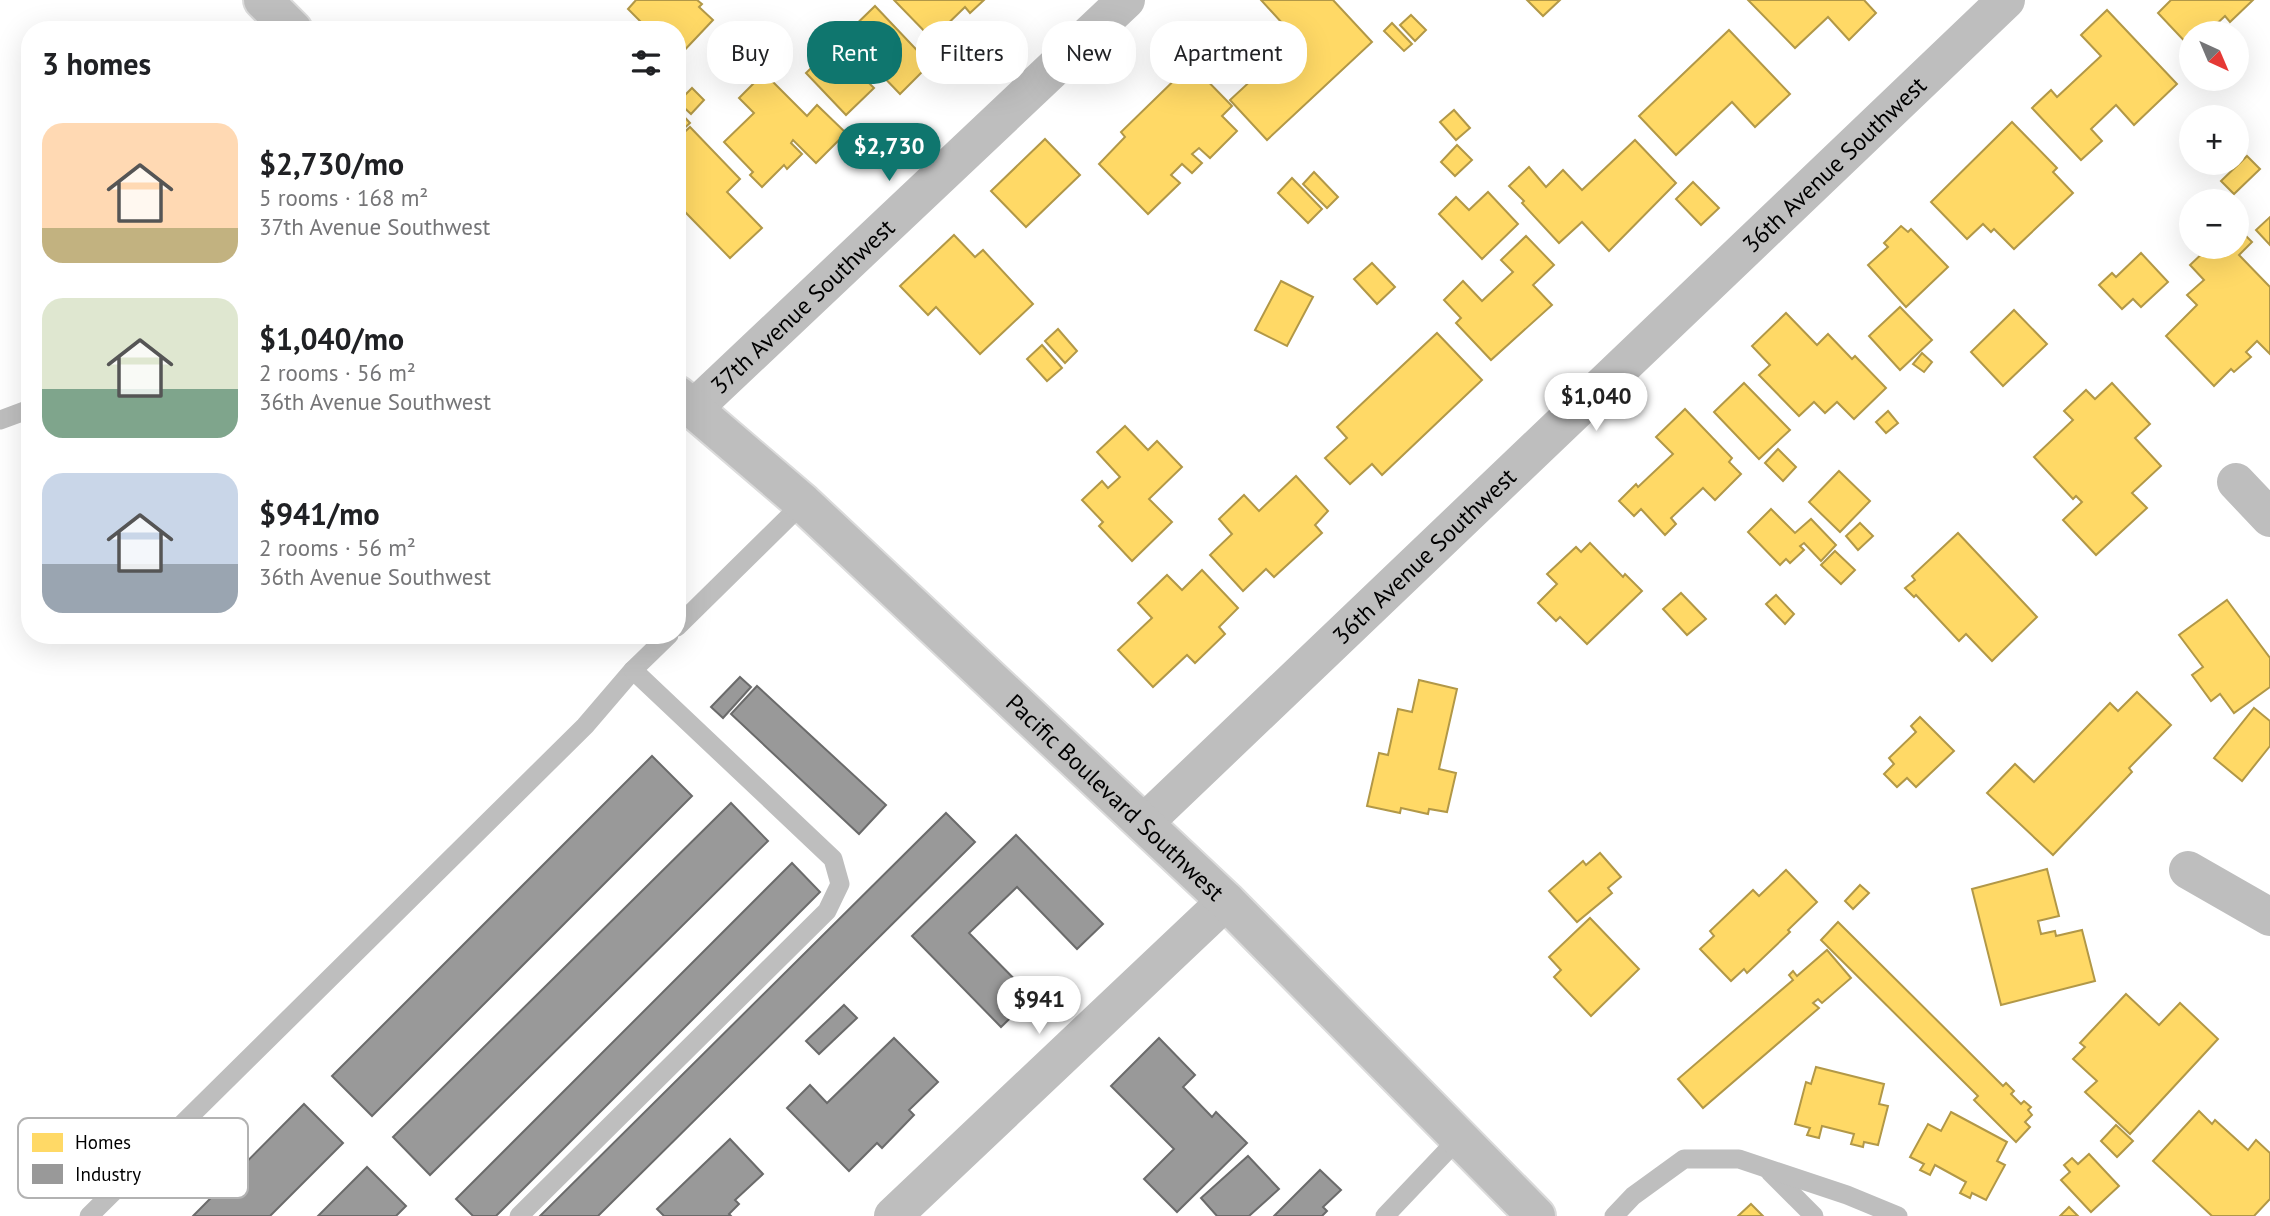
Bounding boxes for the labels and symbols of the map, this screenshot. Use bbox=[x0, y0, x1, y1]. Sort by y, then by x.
north arrow bbox=[2179, 21, 2249, 91]
street label: 36th Avenue Southwest bbox=[1736, 69, 1932, 259]
pin: $2,730 bbox=[832, 124, 946, 183]
street label: 37th Avenue Southwest bbox=[704, 212, 901, 400]
pin: $1,040 bbox=[1539, 374, 1653, 433]
street label: 36th Avenue Southwest bbox=[1326, 461, 1522, 651]
street label: Pacific Boulevard Southwest bbox=[1000, 687, 1231, 907]
pin: $941 bbox=[998, 976, 1080, 1036]
legend bbox=[18, 1118, 248, 1198]
text: Homes bbox=[75, 1130, 131, 1154]
text: Industry bbox=[75, 1162, 141, 1186]

